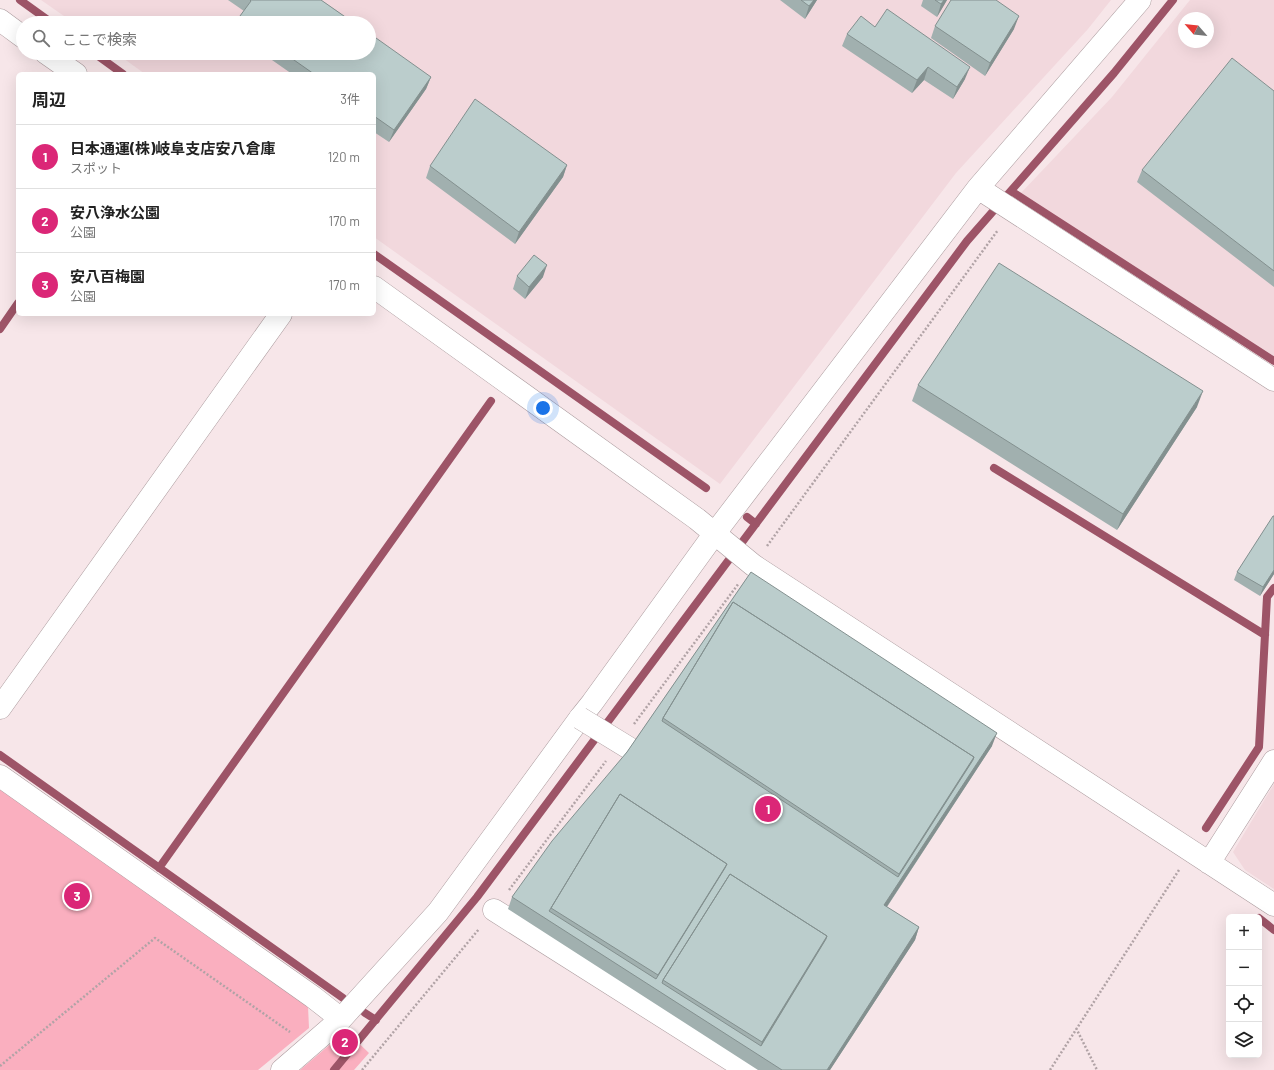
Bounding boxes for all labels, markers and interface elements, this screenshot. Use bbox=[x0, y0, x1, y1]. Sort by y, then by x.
north arrow bbox=[1178, 12, 1214, 48]
search box bbox=[16, 16, 376, 60]
icon: search bbox=[30, 27, 52, 49]
text: ここで検索 bbox=[62, 30, 137, 48]
text: 周辺 bbox=[32, 89, 66, 109]
text: 3件 bbox=[340, 91, 360, 107]
text: 日本通運(株)岐阜支店安八倉庫 bbox=[70, 139, 275, 157]
text: 1 bbox=[43, 149, 47, 165]
text: 120 m bbox=[328, 149, 360, 165]
text: スポット bbox=[70, 160, 122, 176]
text: 安八浄水公園 bbox=[70, 203, 160, 221]
text: 2 bbox=[41, 213, 49, 229]
text: 170 m bbox=[329, 213, 360, 229]
text: 公園 bbox=[70, 224, 96, 240]
text: 安八百梅園 bbox=[70, 267, 145, 285]
text: 3 bbox=[41, 277, 49, 293]
text: 170 m bbox=[329, 277, 360, 293]
text: 公園 bbox=[70, 288, 96, 304]
your location bbox=[533, 398, 553, 418]
pin: 1 bbox=[755, 794, 781, 824]
pin: 3 bbox=[64, 881, 90, 911]
map controls bbox=[1226, 914, 1262, 1058]
button: + bbox=[1226, 914, 1262, 950]
button: − bbox=[1226, 950, 1262, 986]
button: locate bbox=[1226, 986, 1262, 1022]
button: layers bbox=[1226, 1022, 1262, 1058]
pin: 2 bbox=[332, 1027, 358, 1057]

